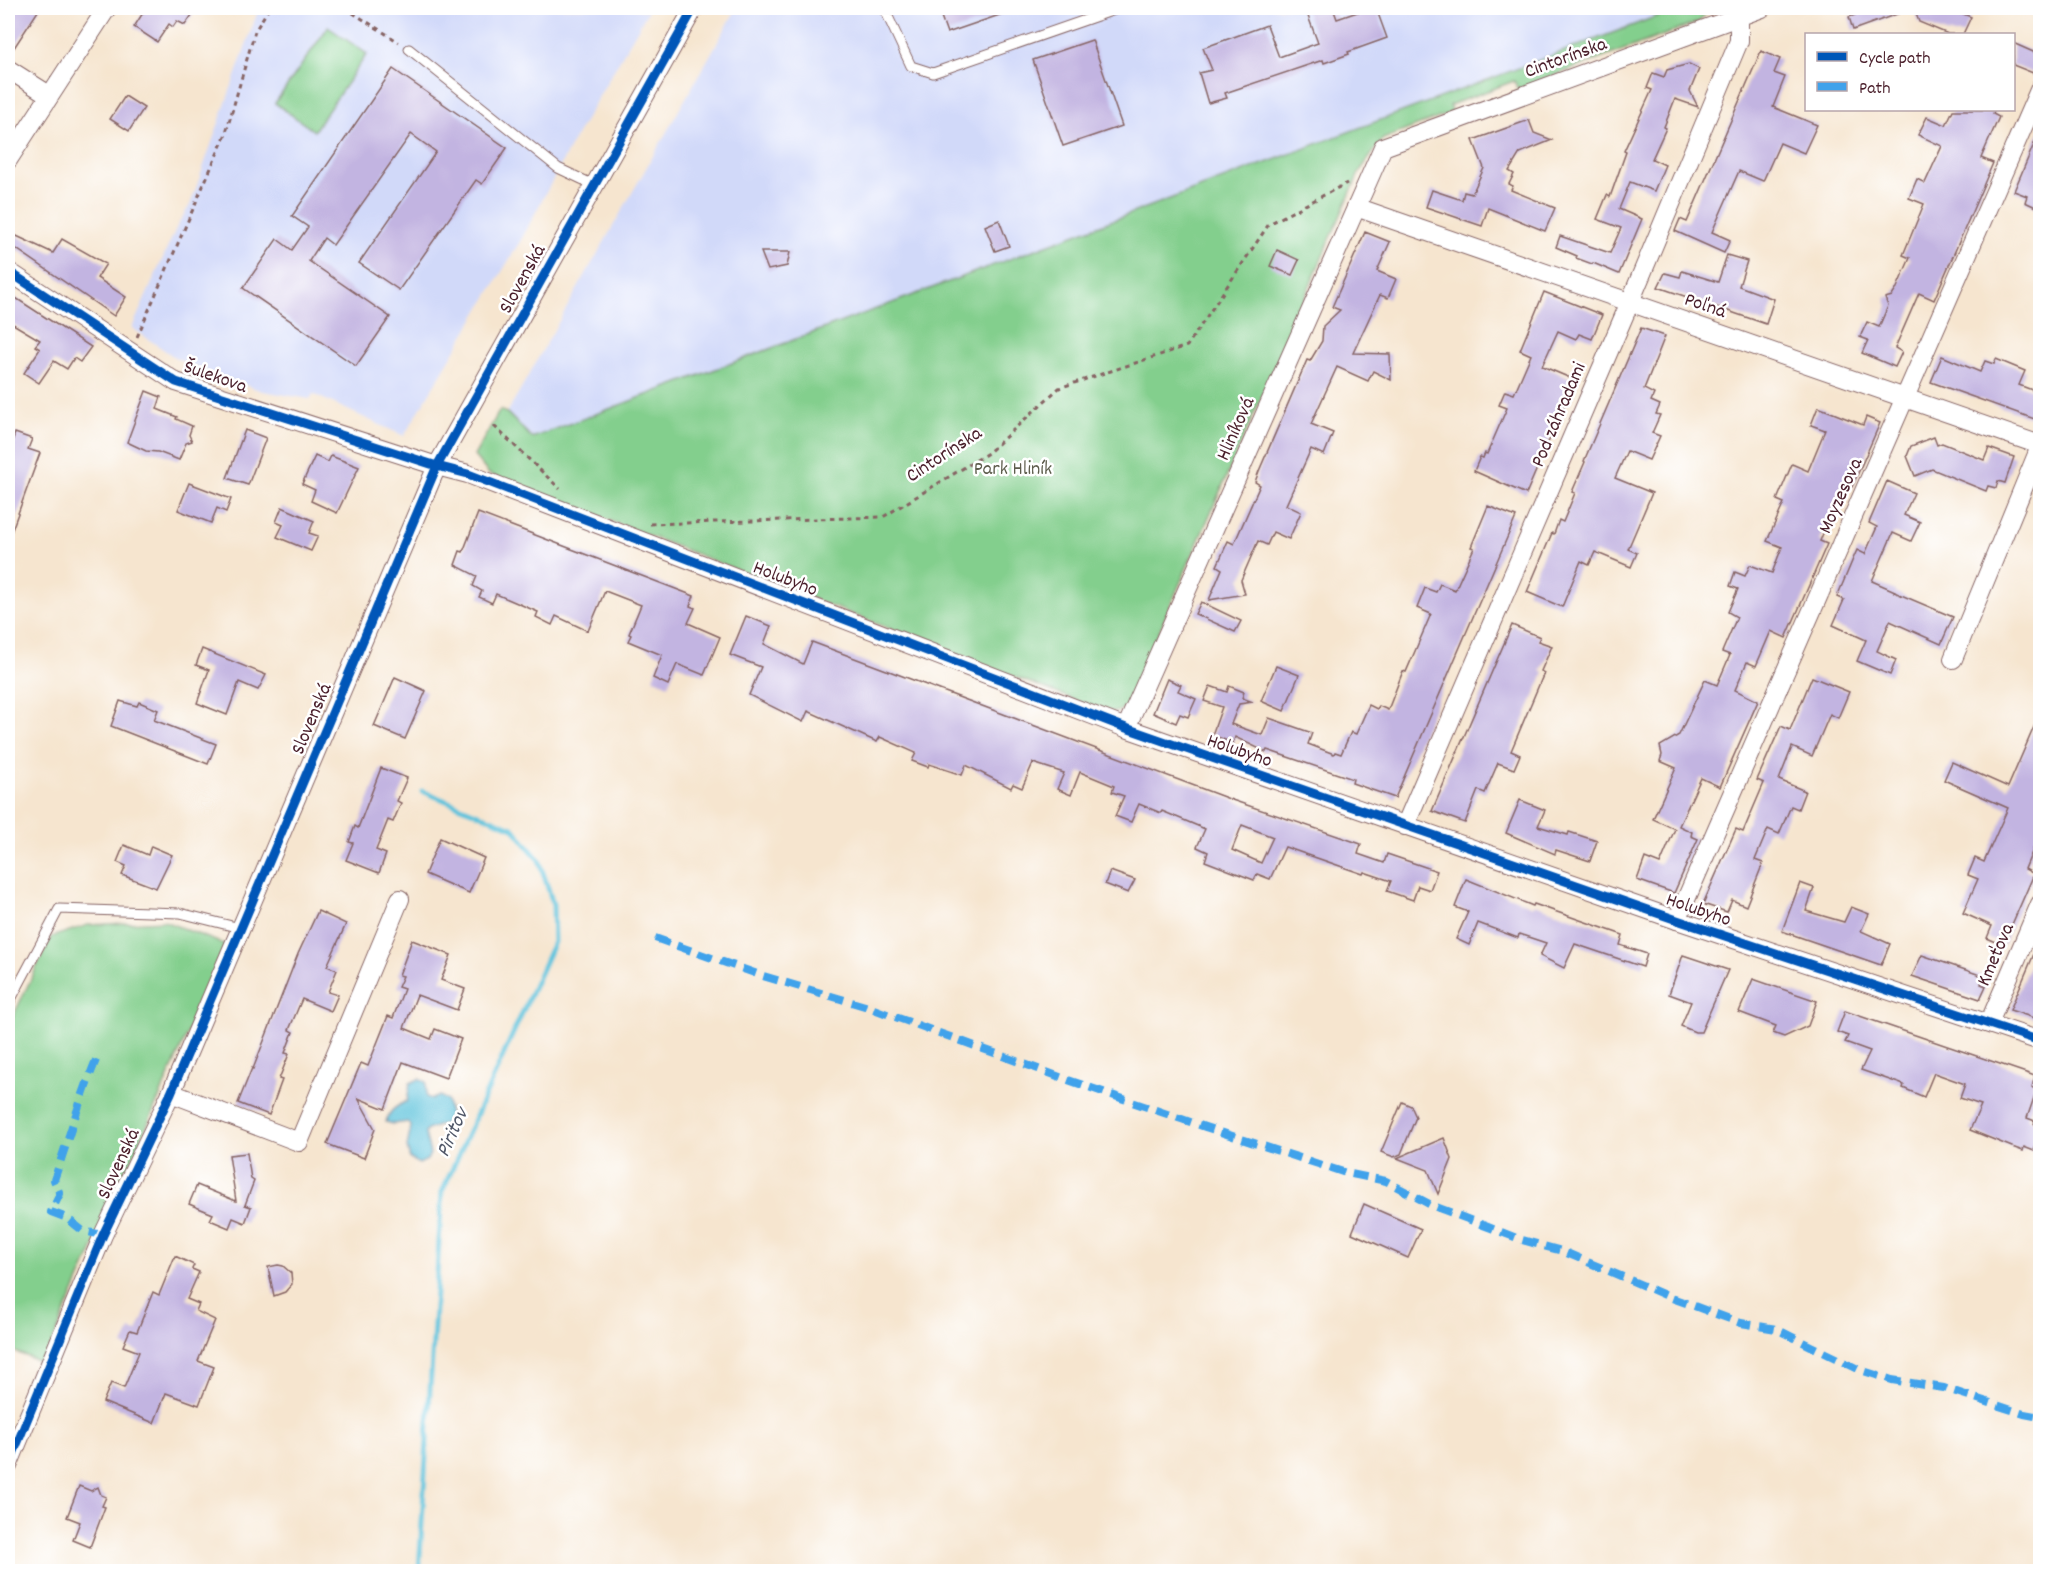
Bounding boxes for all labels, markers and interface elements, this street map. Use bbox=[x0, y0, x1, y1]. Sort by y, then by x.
street label: Cintorínska bbox=[1521, 31, 1612, 87]
legend bbox=[1805, 33, 2015, 111]
text: Cycle path bbox=[1859, 47, 1930, 72]
text: Path bbox=[1859, 77, 1891, 102]
street label: Slovenská bbox=[493, 240, 554, 319]
street label: Poľná bbox=[1680, 287, 1730, 327]
street label: Šulekova bbox=[180, 354, 251, 402]
street label: Pod záhradami bbox=[1525, 358, 1595, 472]
street label: Hliníková bbox=[1210, 393, 1263, 466]
street label: Cintorínska bbox=[901, 420, 989, 491]
street label: Moyzesova bbox=[1813, 453, 1871, 539]
park label: Park Hliník bbox=[974, 456, 1052, 484]
street label: Holubyho bbox=[748, 555, 821, 605]
street label: Slovenská bbox=[285, 679, 340, 759]
street label: Holubyho bbox=[1203, 728, 1276, 776]
street label: Holubyho bbox=[1662, 887, 1735, 935]
street label: Kmeťova bbox=[1971, 919, 2023, 991]
water label: Piritov bbox=[430, 1102, 479, 1163]
street label: Slovenská bbox=[91, 1124, 148, 1204]

